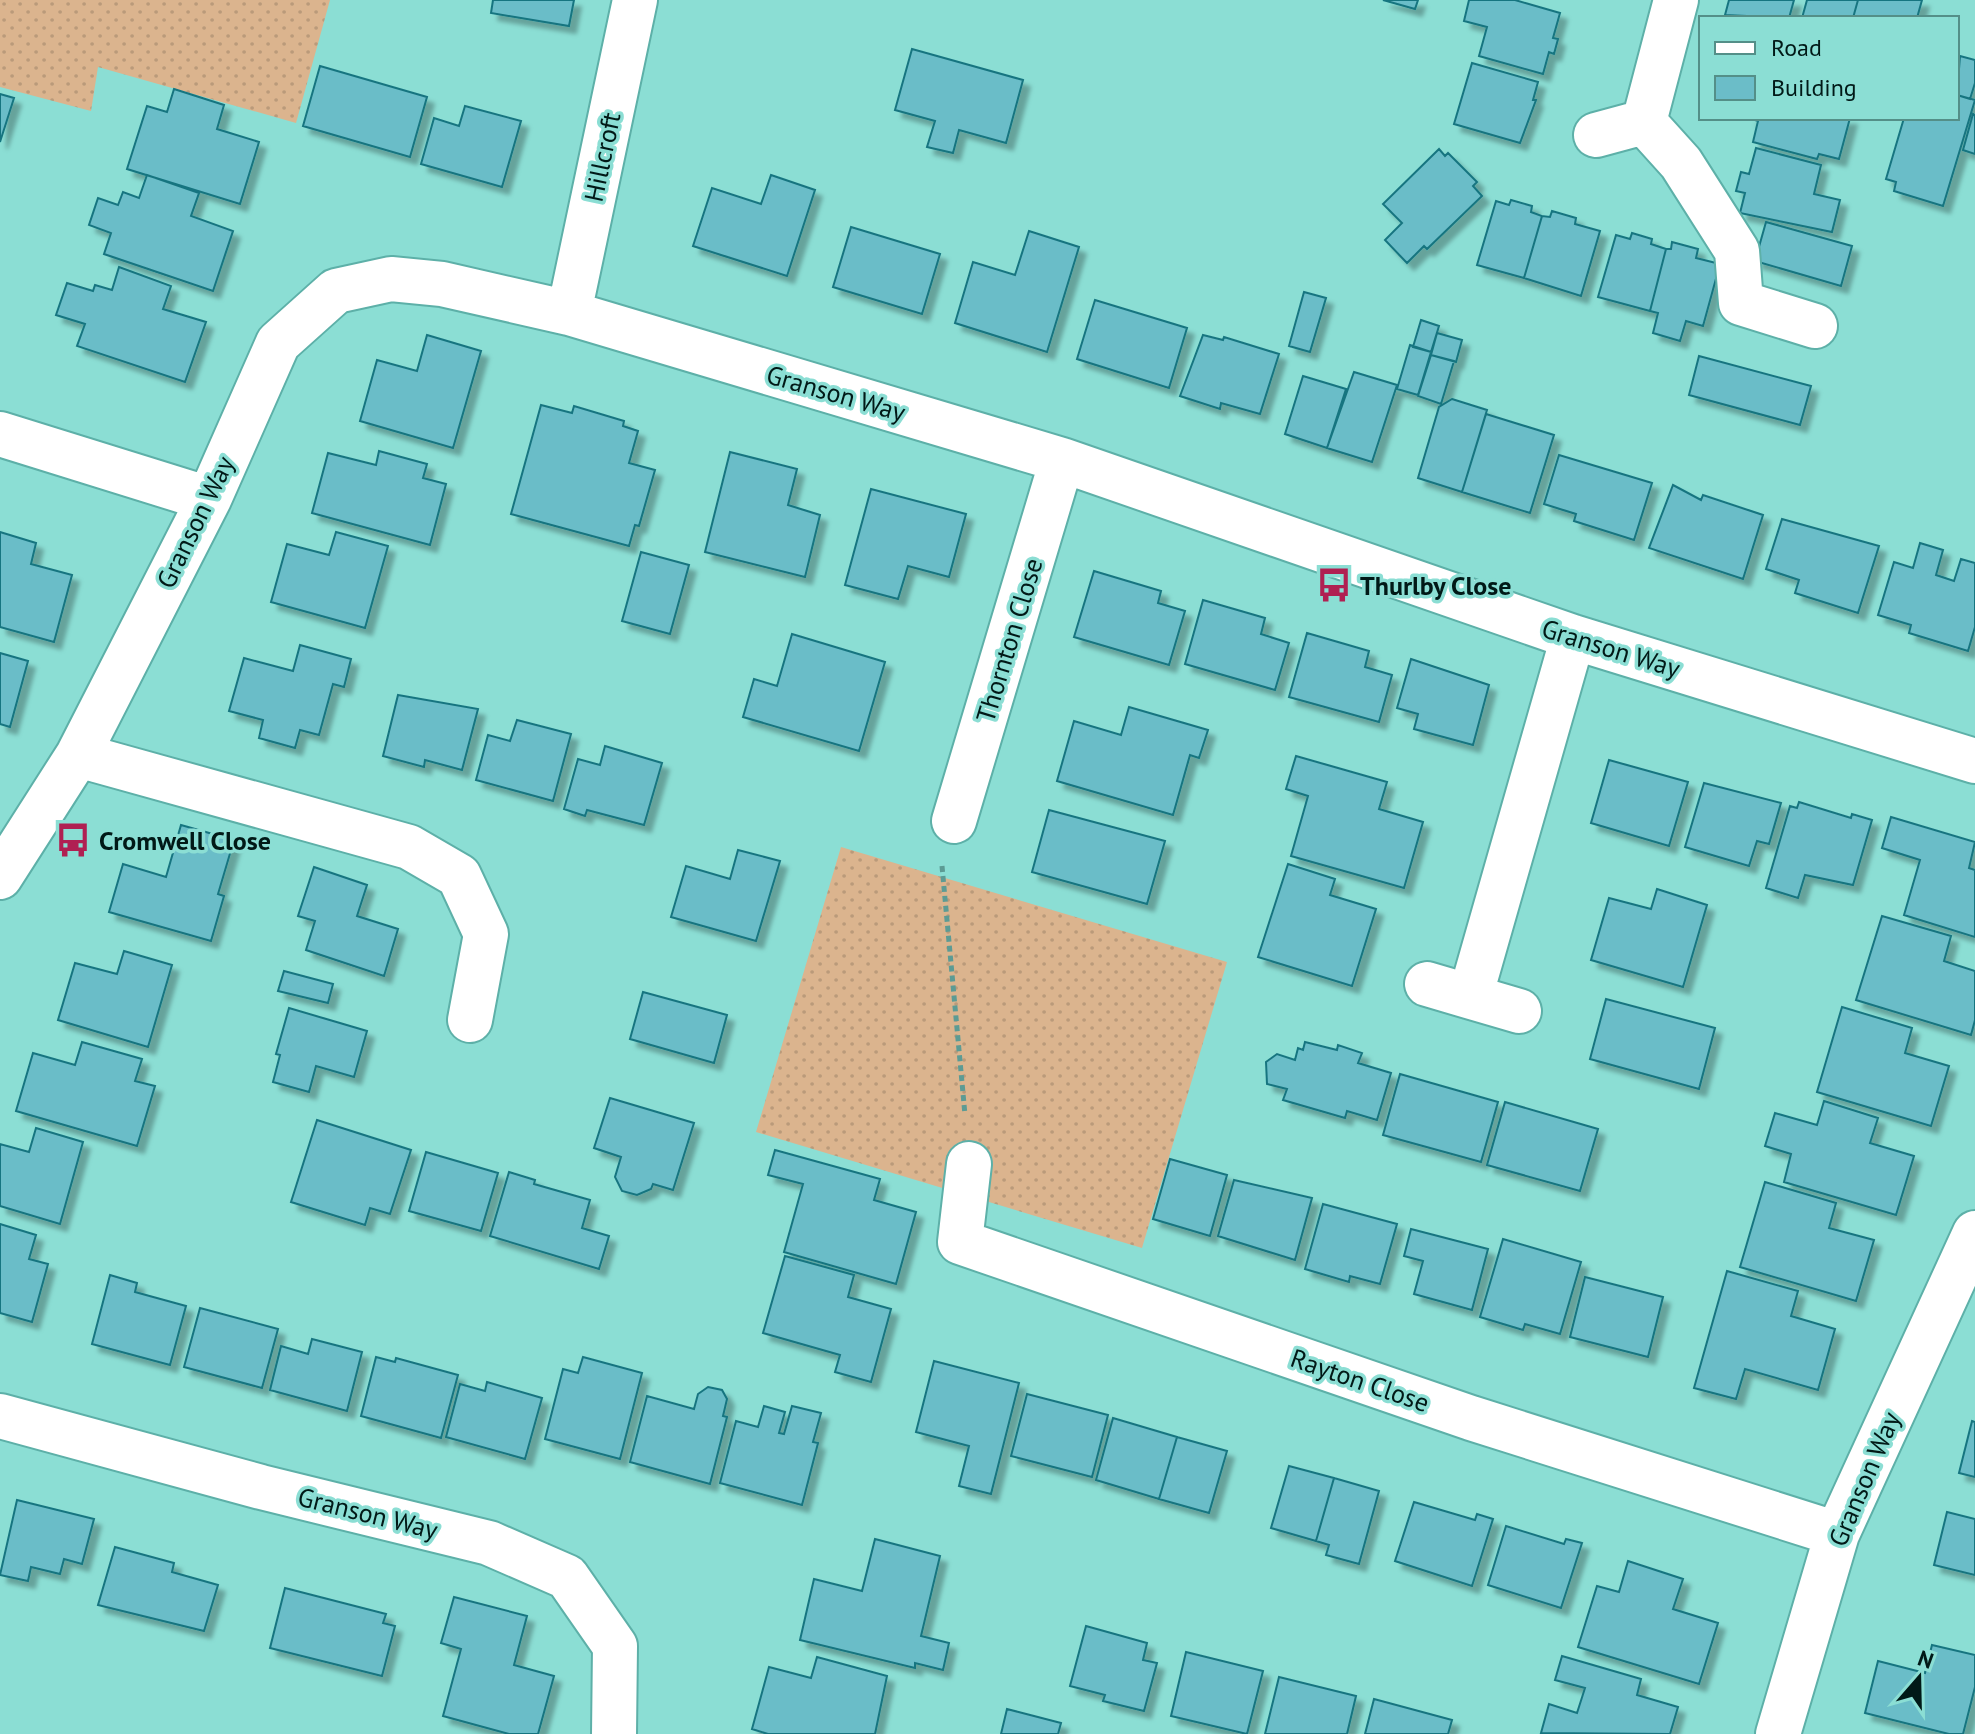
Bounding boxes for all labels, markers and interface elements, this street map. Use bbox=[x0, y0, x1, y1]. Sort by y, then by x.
legend bbox=[1699, 16, 1959, 120]
text: Road bbox=[1771, 32, 1822, 63]
text: Building bbox=[1771, 72, 1857, 103]
street label: Hillcroft bbox=[576, 109, 628, 205]
street label: Granson Way bbox=[763, 357, 909, 429]
street label: Granson Way bbox=[149, 451, 241, 593]
street label: Thornton Close bbox=[968, 554, 1050, 726]
bus stop icon: Thurlby Close bbox=[1315, 566, 1353, 604]
place label: Thurlby Close bbox=[1360, 569, 1511, 602]
street label: Granson Way bbox=[1538, 611, 1684, 685]
bus stop icon: Cromwell Close bbox=[54, 821, 92, 859]
place label: Cromwell Close bbox=[99, 824, 271, 857]
street label: Rayton Close bbox=[1286, 1341, 1434, 1419]
street label: Granson Way bbox=[1821, 1407, 1907, 1551]
street label: Granson Way bbox=[295, 1480, 441, 1546]
north arrow bbox=[1879, 1638, 1959, 1718]
text: N bbox=[1914, 1644, 1937, 1675]

